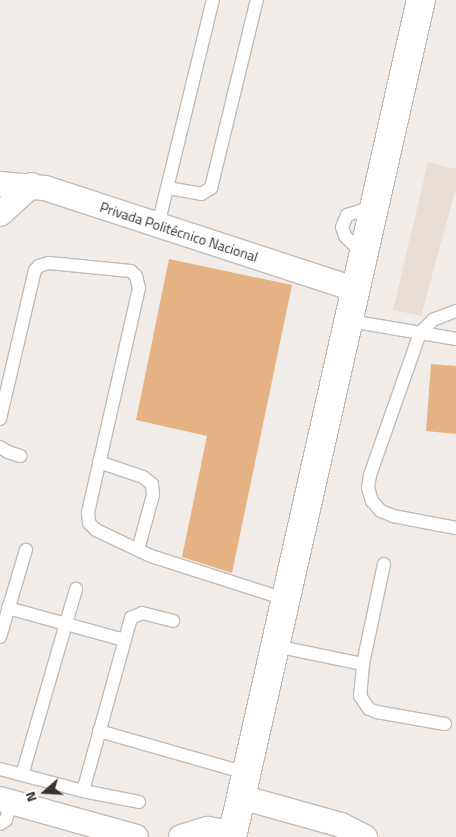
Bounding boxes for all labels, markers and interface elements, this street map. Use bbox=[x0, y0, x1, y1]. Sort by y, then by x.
street label: Privada Politécnico Nacional bbox=[98, 198, 260, 266]
north arrow bbox=[20, 767, 70, 817]
text: N bbox=[19, 789, 42, 805]

